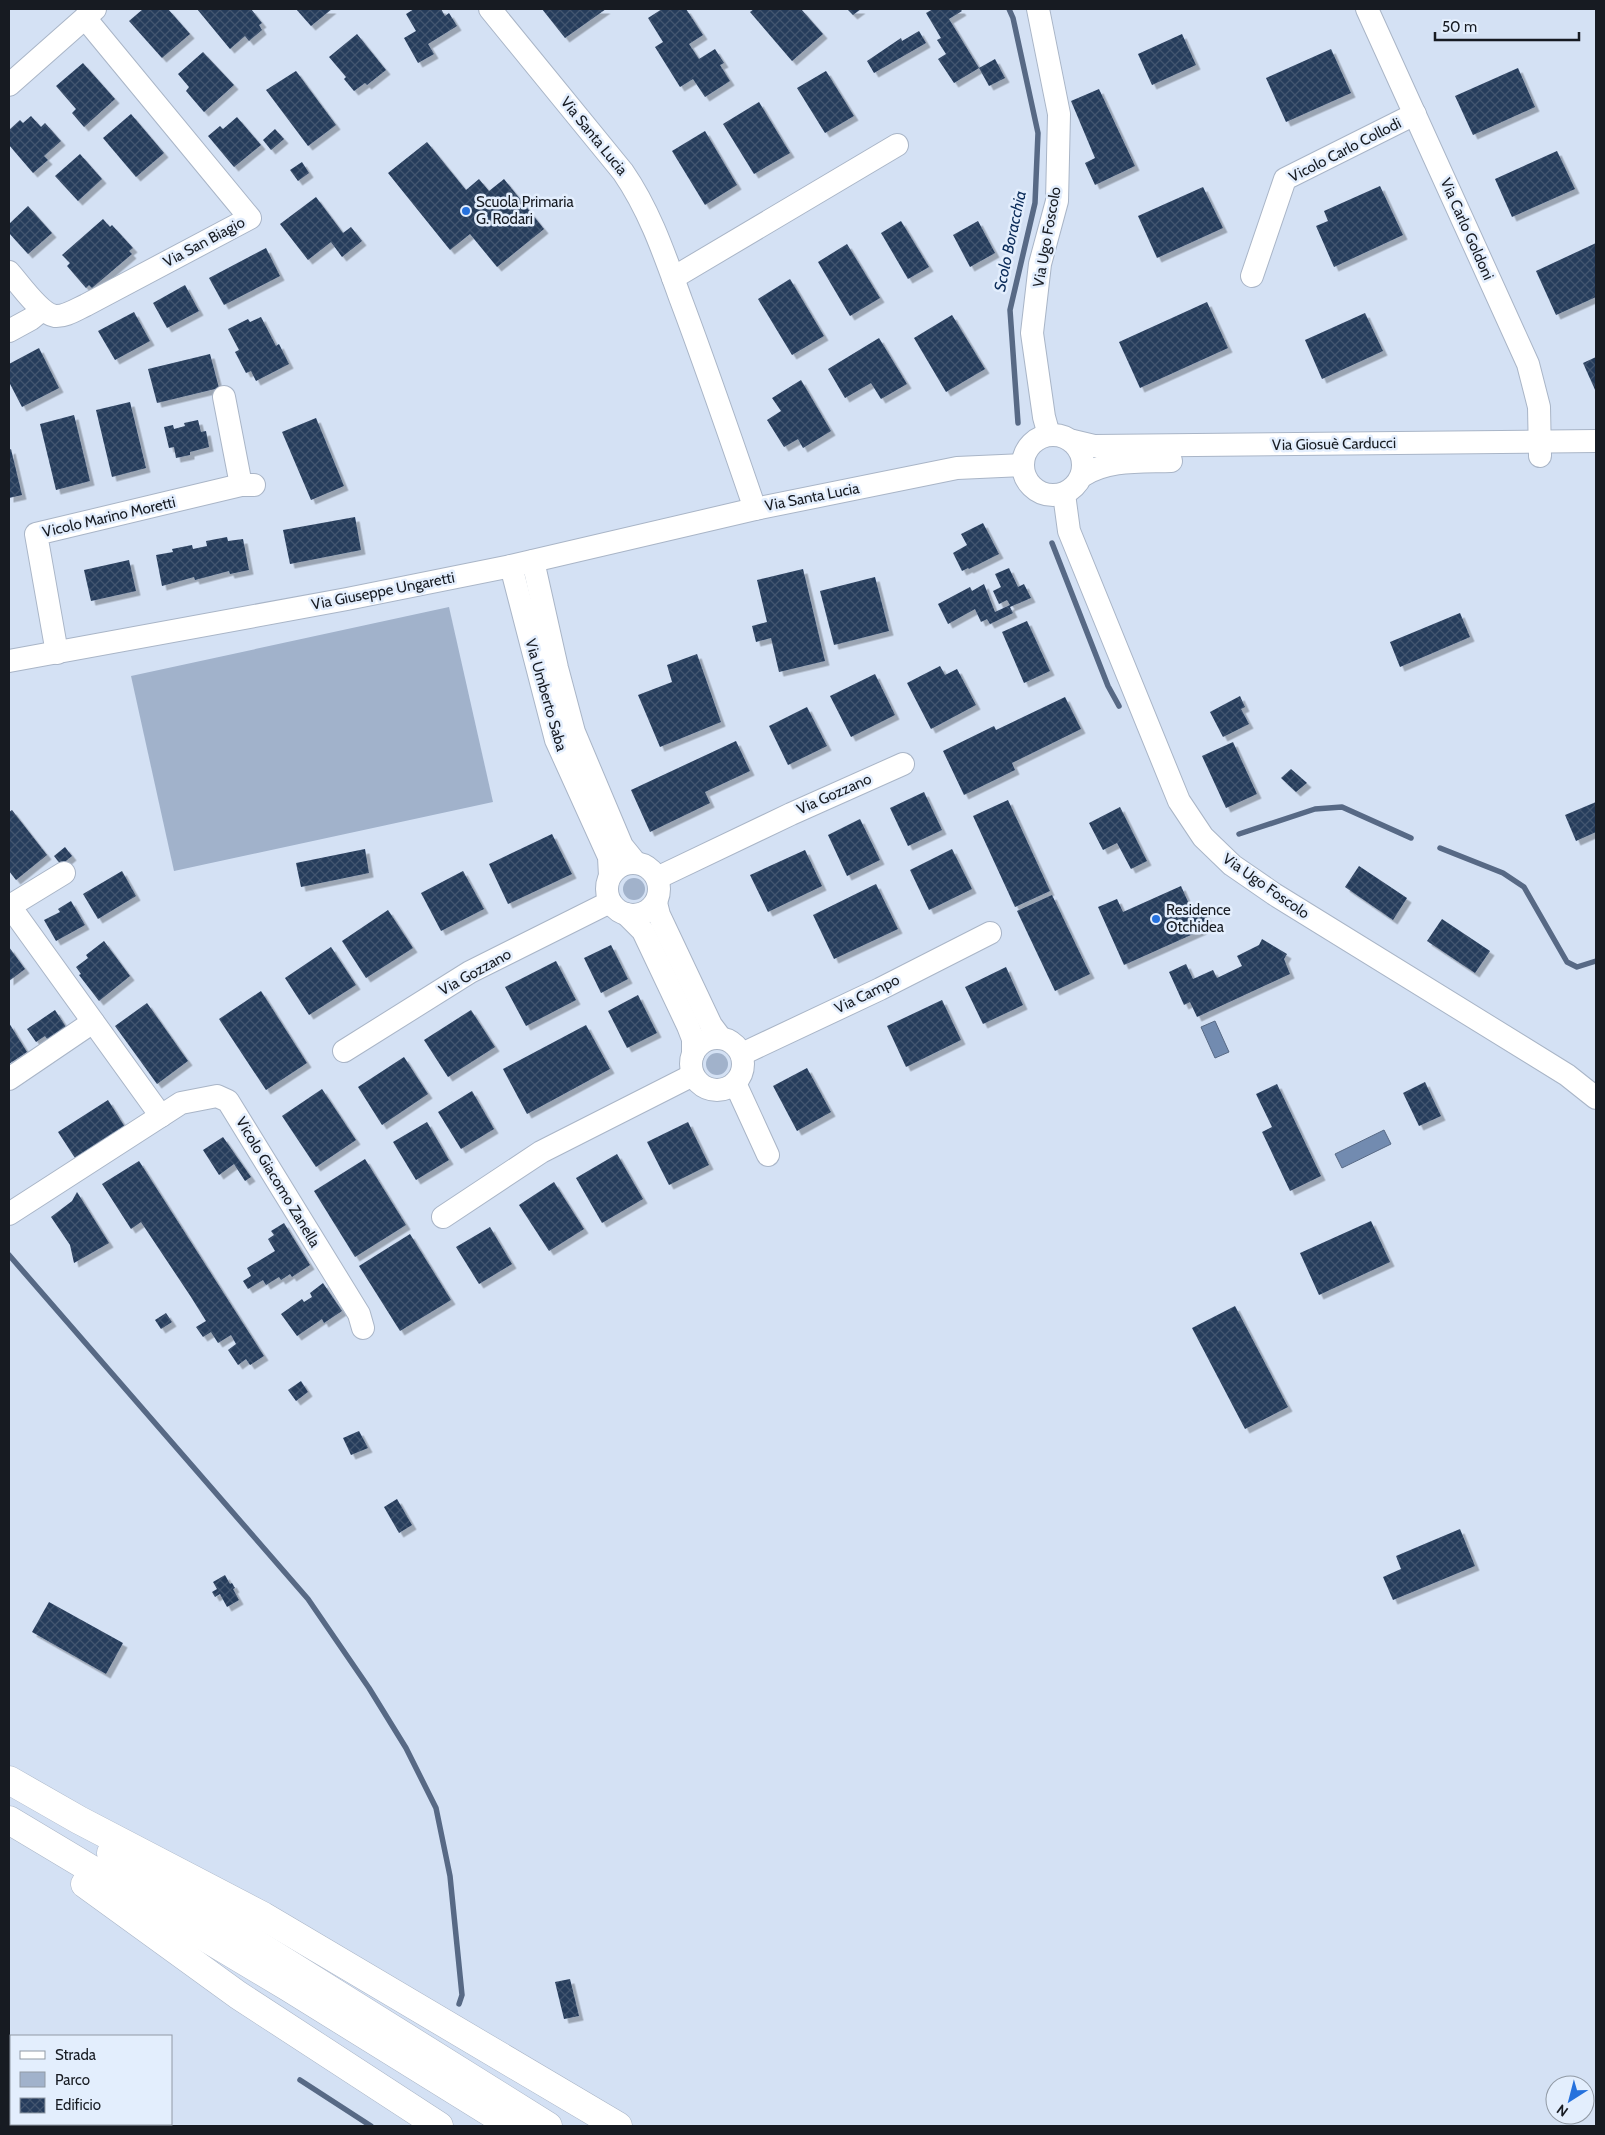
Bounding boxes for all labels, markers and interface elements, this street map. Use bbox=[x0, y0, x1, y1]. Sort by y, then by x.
scale bar bbox=[1435, 10, 1579, 42]
text: 50 m bbox=[1442, 18, 1477, 36]
street label: Via Santa Lucia bbox=[557, 93, 632, 180]
street label: Vicolo Carlo Collodi bbox=[1286, 114, 1404, 186]
street label: Via Carlo Goldoni bbox=[1436, 175, 1498, 283]
street label: Via Ugo Foscolo bbox=[1029, 185, 1065, 289]
water label: Scolo Boracchia bbox=[990, 189, 1030, 293]
place label: Scuola Primaria G. Rodari bbox=[476, 193, 574, 228]
marker: Scuola Primaria G. Rodari bbox=[460, 205, 472, 217]
street label: Via San Biagio bbox=[160, 213, 248, 271]
street label: Via Giosuè Carducci bbox=[1272, 434, 1396, 454]
street label: Via Santa Lucia bbox=[763, 479, 862, 515]
street label: Vicolo Marino Moretti bbox=[41, 493, 177, 541]
street label: Via Giuseppe Ungaretti bbox=[310, 568, 456, 614]
street label: Via Umberto Saba bbox=[521, 637, 571, 754]
street label: Via Gozzano bbox=[794, 770, 874, 818]
street label: Via Ugo Foscolo bbox=[1219, 849, 1313, 923]
place label: Residence Otchidea bbox=[1166, 901, 1231, 936]
marker: Residence Otchidea bbox=[1150, 913, 1162, 925]
street label: Via Gozzano bbox=[436, 945, 514, 999]
street label: Via Campo bbox=[832, 971, 902, 1017]
street label: Vicolo Giacomo Zanella bbox=[232, 1114, 324, 1251]
legend bbox=[10, 2035, 172, 2125]
text: Strada bbox=[55, 2046, 97, 2064]
text: Parco bbox=[55, 2071, 90, 2089]
north arrow bbox=[1545, 2075, 1595, 2125]
text: Edificio bbox=[55, 2096, 101, 2114]
text: N bbox=[1553, 2100, 1572, 2121]

